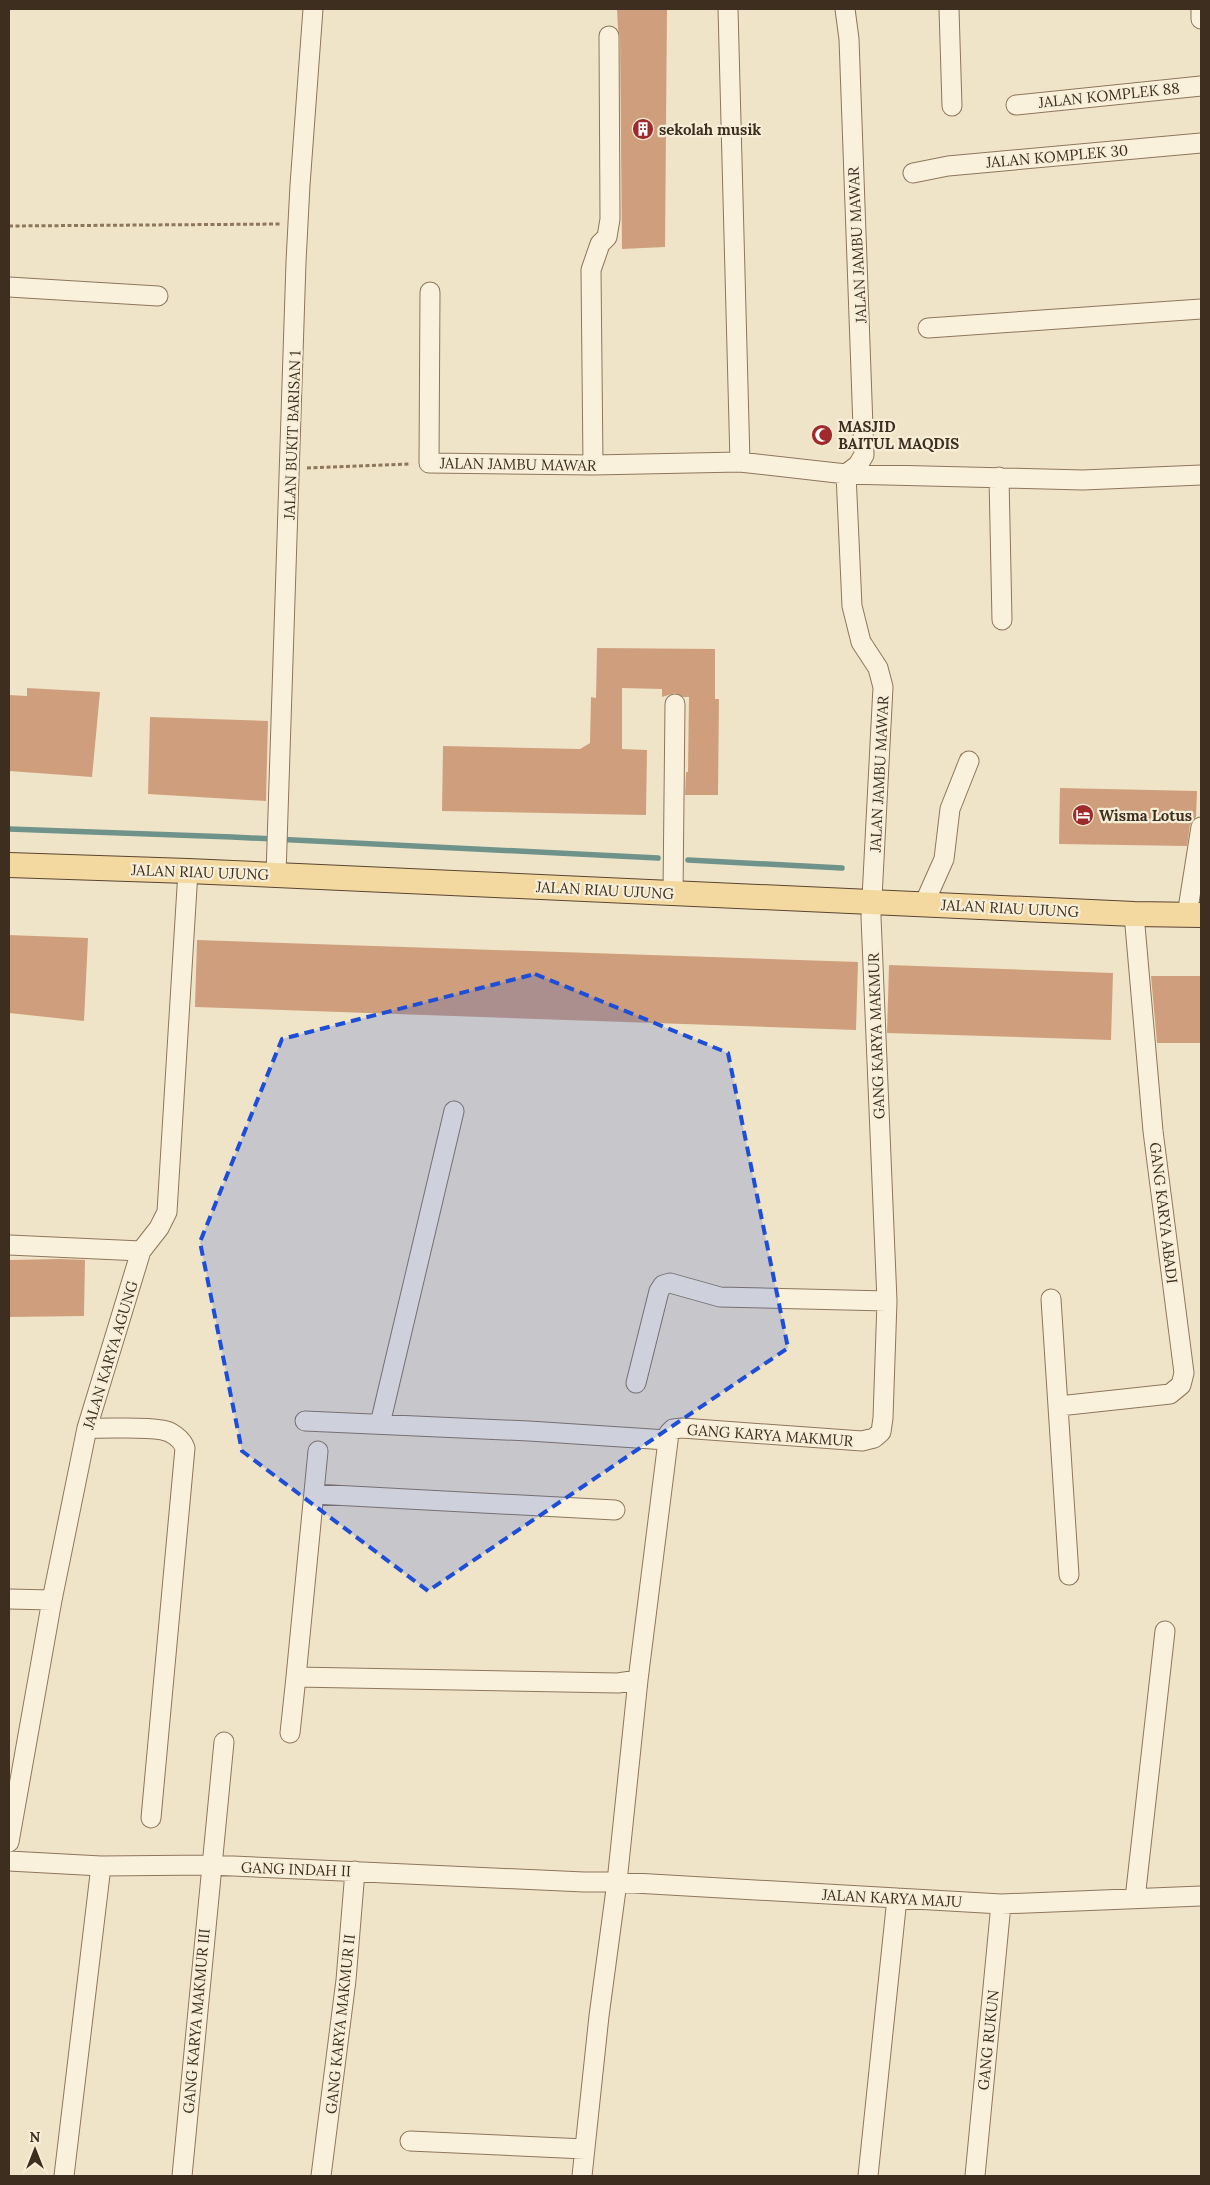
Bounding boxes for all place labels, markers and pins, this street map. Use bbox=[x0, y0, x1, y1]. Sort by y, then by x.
building icon: sekolah musik bbox=[631, 117, 655, 141]
place label: sekolah musik bbox=[659, 120, 761, 139]
place label: MASJID BAITUL MAQDIS bbox=[838, 417, 959, 453]
mosque icon: MASJID BAITUL MAQDIS bbox=[810, 423, 834, 447]
hotel icon: Wisma Lotus bbox=[1071, 803, 1095, 827]
place label: Wisma Lotus bbox=[1099, 806, 1192, 825]

